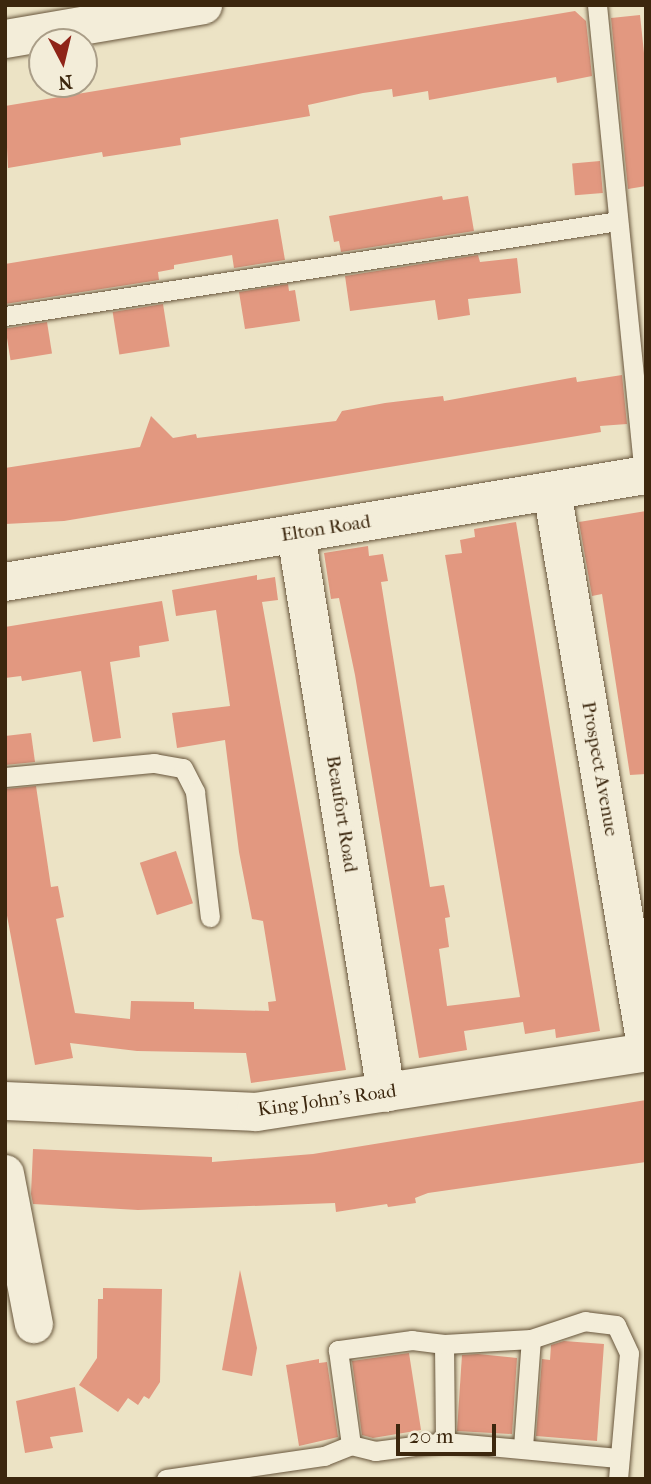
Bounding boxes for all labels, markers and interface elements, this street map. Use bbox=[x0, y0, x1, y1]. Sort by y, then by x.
north arrow bbox=[28, 28, 98, 98]
text: N bbox=[57, 70, 74, 94]
street label: Elton Road bbox=[280, 511, 372, 547]
street label: Prospect Avenue bbox=[576, 700, 622, 838]
street label: Beaufort Road bbox=[321, 754, 361, 874]
street label: King John's Road bbox=[256, 1080, 398, 1122]
scale bar bbox=[399, 1410, 499, 1454]
text: 20 m bbox=[409, 1424, 453, 1448]

